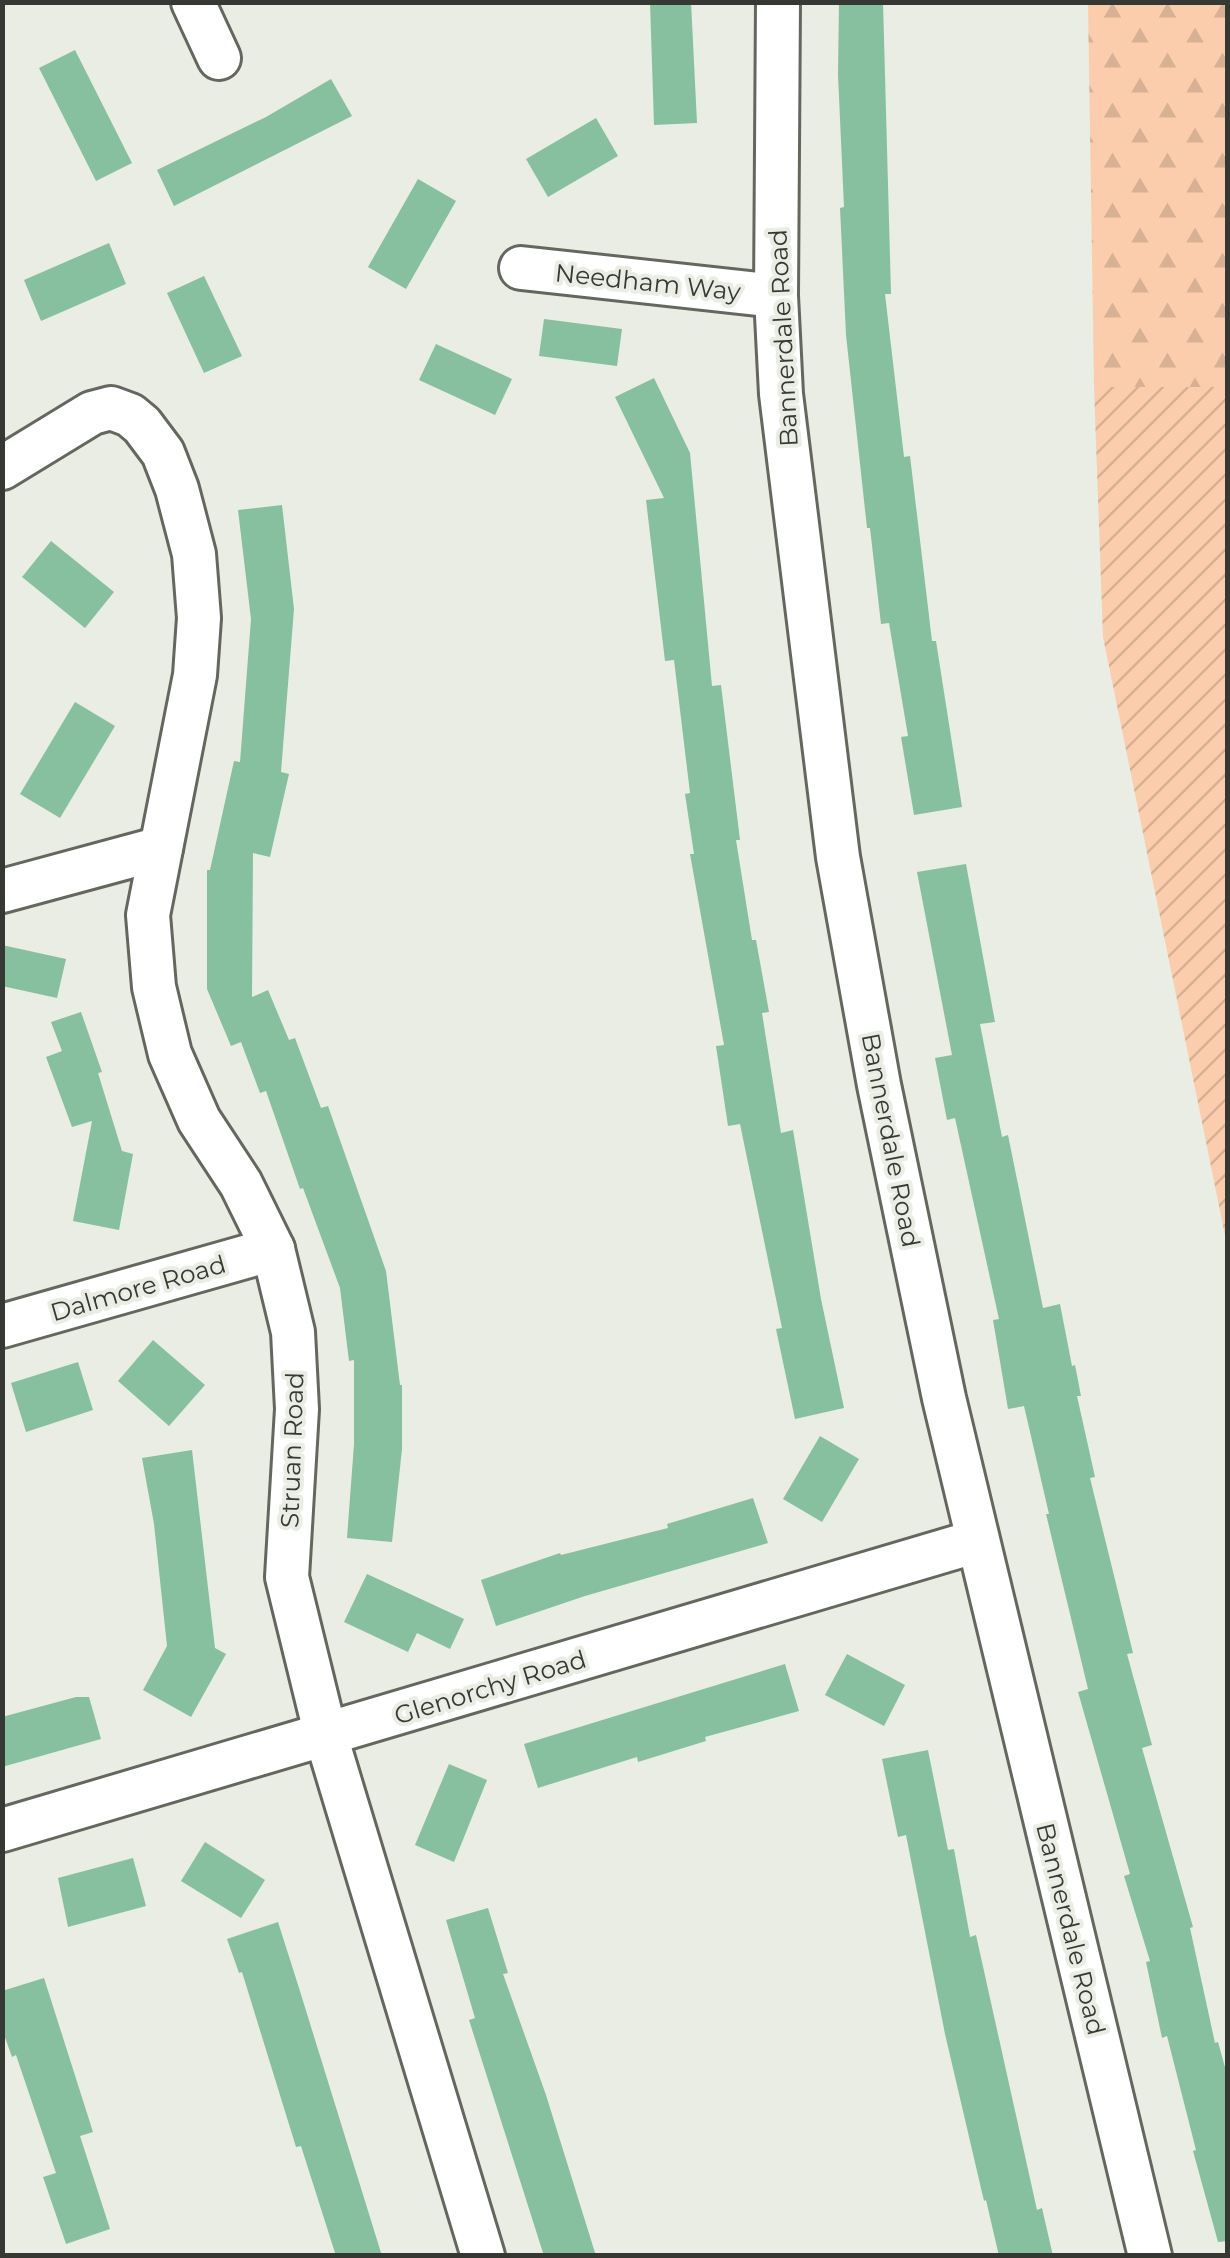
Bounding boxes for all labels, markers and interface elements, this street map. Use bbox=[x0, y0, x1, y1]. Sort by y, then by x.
street label: Bannerdale Road bbox=[762, 229, 804, 447]
street label: Needham Way bbox=[554, 257, 743, 307]
street label: Bannerdale Road bbox=[856, 1030, 926, 1250]
street label: Dalmore Road bbox=[47, 1249, 229, 1327]
street label: Struan Road bbox=[274, 1372, 310, 1528]
street label: Glenorchy Road bbox=[390, 1644, 590, 1730]
street label: Bannerdale Road bbox=[1030, 1820, 1112, 2038]

